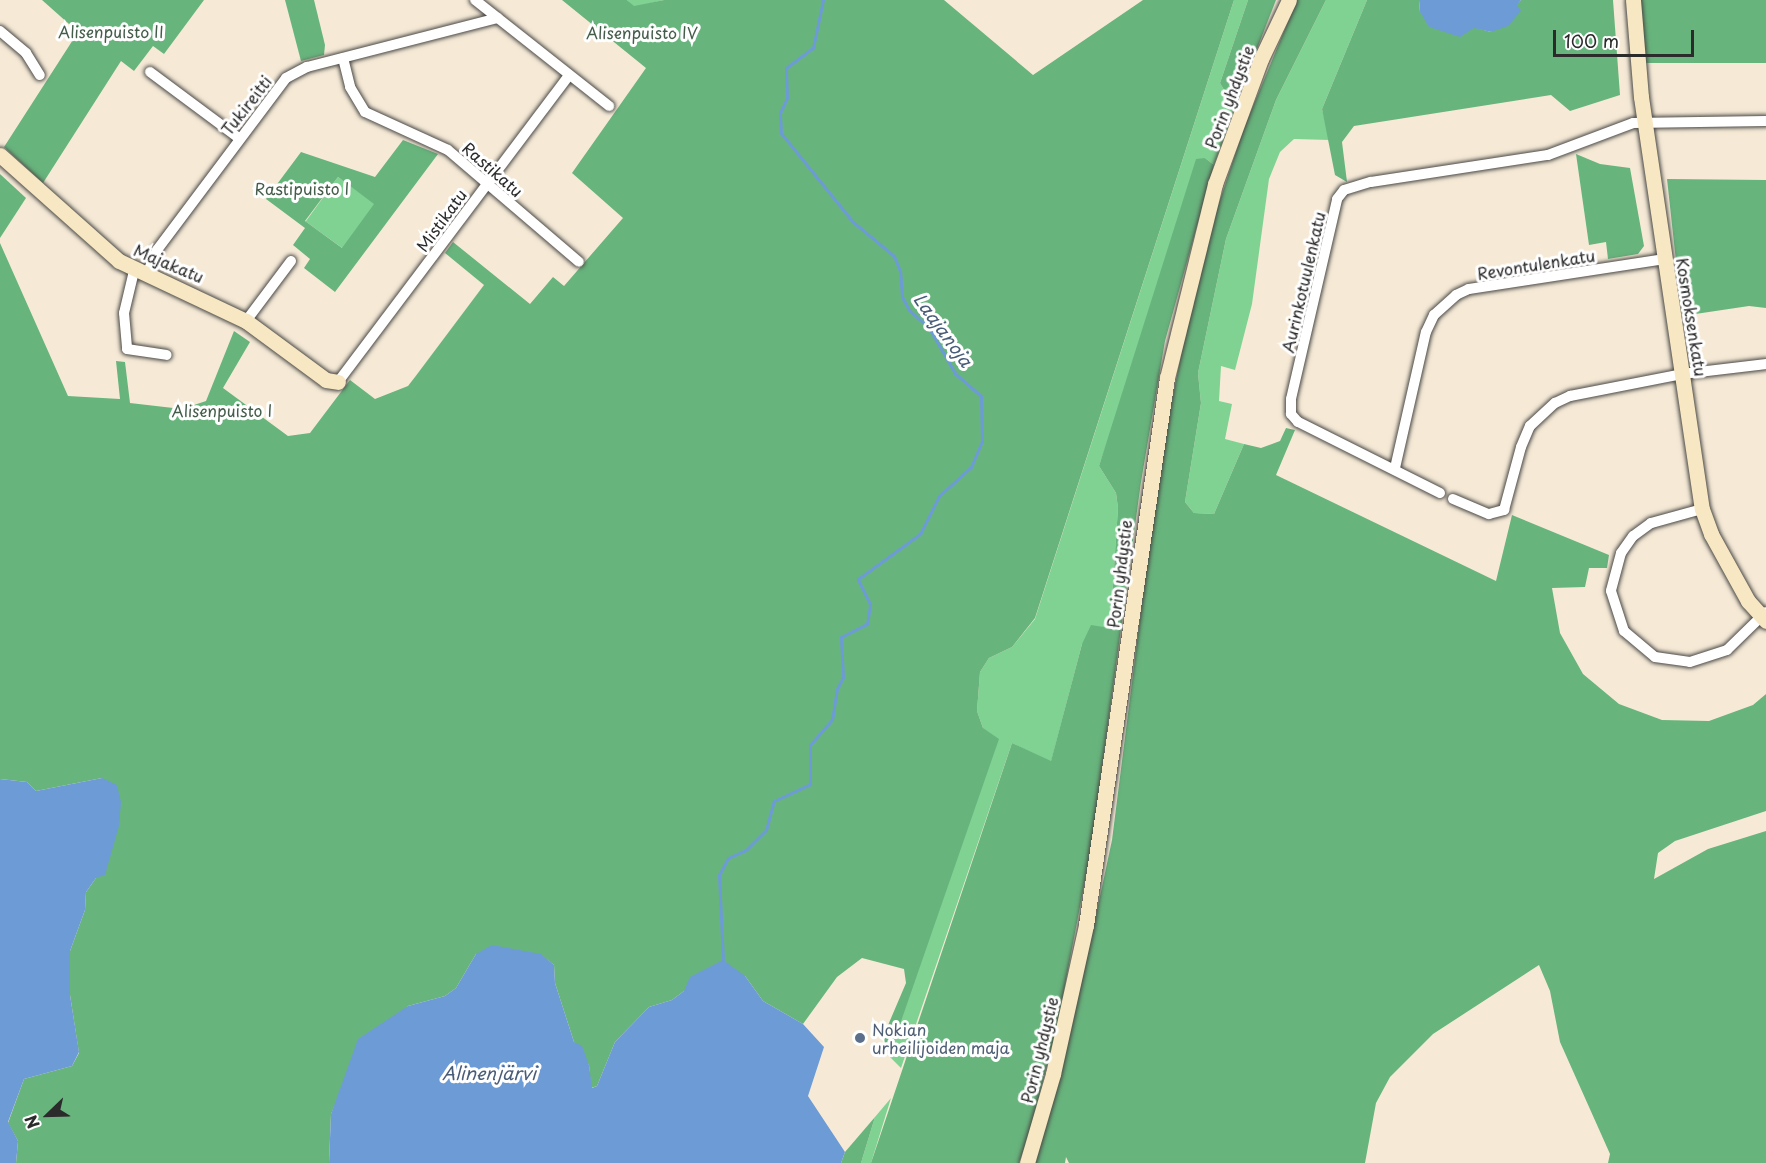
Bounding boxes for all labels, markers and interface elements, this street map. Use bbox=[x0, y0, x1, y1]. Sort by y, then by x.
scale bar bbox=[1556, 18, 1697, 56]
park label: Alisenpuisto II bbox=[58, 21, 164, 41]
park label: Alisenpuisto IV bbox=[586, 22, 698, 42]
text: 100 m bbox=[1564, 27, 1619, 54]
street label: Porin yhdystie bbox=[1200, 42, 1258, 152]
street label: Tukireitti bbox=[217, 71, 275, 139]
street label: Rastikatu bbox=[459, 138, 527, 200]
park label: Rastipuisto I bbox=[254, 178, 350, 198]
street label: Mistikatu bbox=[412, 185, 470, 255]
street label: Aurinkotuulenkatu bbox=[1277, 210, 1329, 354]
street label: Majakatu bbox=[131, 240, 207, 286]
street label: Revontulenkatu bbox=[1476, 245, 1596, 283]
street label: Kosmoksenkatu bbox=[1673, 256, 1711, 378]
water label: Laajanoja bbox=[909, 289, 977, 371]
park label: Alisenpuisto I bbox=[171, 400, 273, 420]
street label: Porin yhdystie bbox=[1103, 518, 1135, 630]
street label: Porin yhdystie bbox=[1016, 995, 1062, 1105]
place label: Nokian urheilijoiden maja bbox=[872, 1019, 1010, 1057]
marker: Nokian urheilijoiden maja bbox=[853, 1031, 867, 1045]
water label: Alinenjärvi bbox=[442, 1062, 536, 1084]
north arrow bbox=[18, 1085, 78, 1145]
text: N bbox=[18, 1112, 45, 1133]

